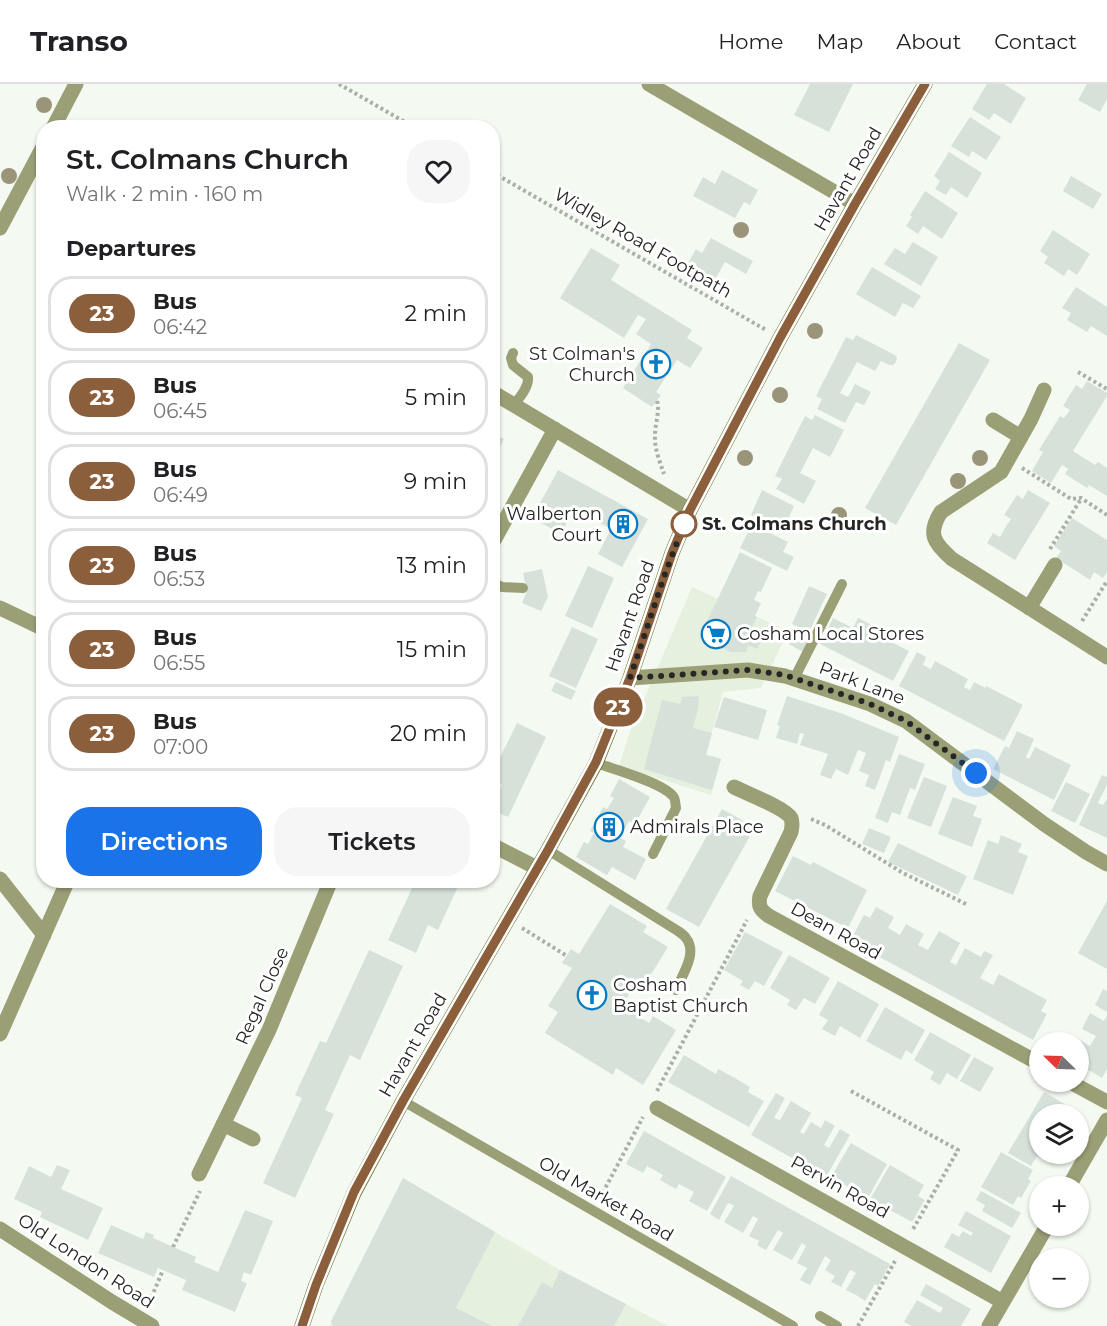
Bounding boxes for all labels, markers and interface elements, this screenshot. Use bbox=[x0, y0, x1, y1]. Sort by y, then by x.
text: Transo bbox=[30, 24, 128, 58]
text: Home bbox=[718, 29, 783, 54]
text: Map bbox=[816, 29, 863, 54]
text: About bbox=[896, 29, 961, 54]
text: Contact bbox=[994, 29, 1077, 54]
street label: Havant Road bbox=[809, 123, 887, 235]
button: heart bbox=[407, 140, 470, 203]
text: St. Colmans Church bbox=[66, 142, 349, 176]
text: Walk · 2 min · 160 m bbox=[66, 182, 263, 206]
street label: Widley Road Footpath bbox=[550, 183, 736, 303]
text: Departures bbox=[66, 235, 196, 262]
text: Bus bbox=[153, 288, 197, 315]
text: 2 min bbox=[405, 300, 467, 327]
text: 23 bbox=[90, 301, 114, 326]
text: 06:42 bbox=[153, 315, 207, 339]
place label: St Colman's Church bbox=[529, 343, 635, 386]
church icon: St Colman's Church bbox=[640, 348, 672, 380]
text: Bus bbox=[153, 372, 197, 399]
text: 5 min bbox=[405, 384, 467, 411]
text: 23 bbox=[90, 385, 114, 410]
text: 06:45 bbox=[153, 399, 207, 423]
text: Bus bbox=[153, 456, 197, 483]
text: 9 min bbox=[404, 468, 467, 495]
text: 23 bbox=[90, 469, 114, 494]
text: 06:49 bbox=[153, 483, 208, 507]
place label: Walberton Court bbox=[507, 503, 602, 546]
building icon: Walberton Court bbox=[607, 508, 639, 540]
marker: St. Colmans Church bbox=[671, 511, 697, 537]
place label: St. Colmans Church bbox=[702, 513, 887, 535]
text: Bus bbox=[153, 540, 197, 567]
text: 13 min bbox=[397, 552, 467, 579]
text: 23 bbox=[90, 553, 114, 578]
street label: Havant Road bbox=[601, 557, 659, 675]
text: 06:53 bbox=[153, 567, 205, 591]
supermarket icon: Cosham Local Stores bbox=[700, 618, 732, 650]
place label: Cosham Local Stores bbox=[737, 623, 924, 645]
text: Bus bbox=[153, 624, 197, 651]
text: 15 min bbox=[397, 636, 467, 663]
text: 23 bbox=[90, 637, 114, 662]
text: 06:55 bbox=[153, 651, 205, 675]
street label: Park Lane bbox=[816, 657, 908, 709]
line badge: 23 bbox=[591, 688, 645, 726]
text: 23 bbox=[606, 695, 630, 720]
text: Bus bbox=[153, 708, 197, 735]
text: 20 min bbox=[390, 720, 467, 747]
text: 23 bbox=[90, 721, 114, 746]
text: 07:00 bbox=[153, 735, 208, 759]
your location bbox=[961, 758, 991, 788]
button: Directions bbox=[66, 807, 262, 876]
button: Tickets bbox=[274, 807, 470, 876]
building icon: Admirals Place bbox=[593, 811, 625, 843]
place label: Admirals Place bbox=[630, 816, 764, 838]
street label: Dean Road bbox=[787, 897, 885, 965]
street label: Regal Close bbox=[231, 943, 293, 1048]
place label: Cosham Baptist Church bbox=[613, 974, 749, 1017]
church icon: Cosham Baptist Church bbox=[576, 979, 608, 1011]
street label: Havant Road bbox=[374, 989, 452, 1101]
north arrow bbox=[1029, 1032, 1089, 1092]
map controls bbox=[1029, 1032, 1089, 1308]
button: layers bbox=[1029, 1104, 1089, 1164]
street label: Old Market Road bbox=[535, 1151, 677, 1247]
street label: Pervin Road bbox=[787, 1151, 893, 1223]
button: + bbox=[1029, 1176, 1089, 1236]
street label: Old London Road bbox=[14, 1209, 158, 1313]
button: − bbox=[1029, 1248, 1089, 1308]

